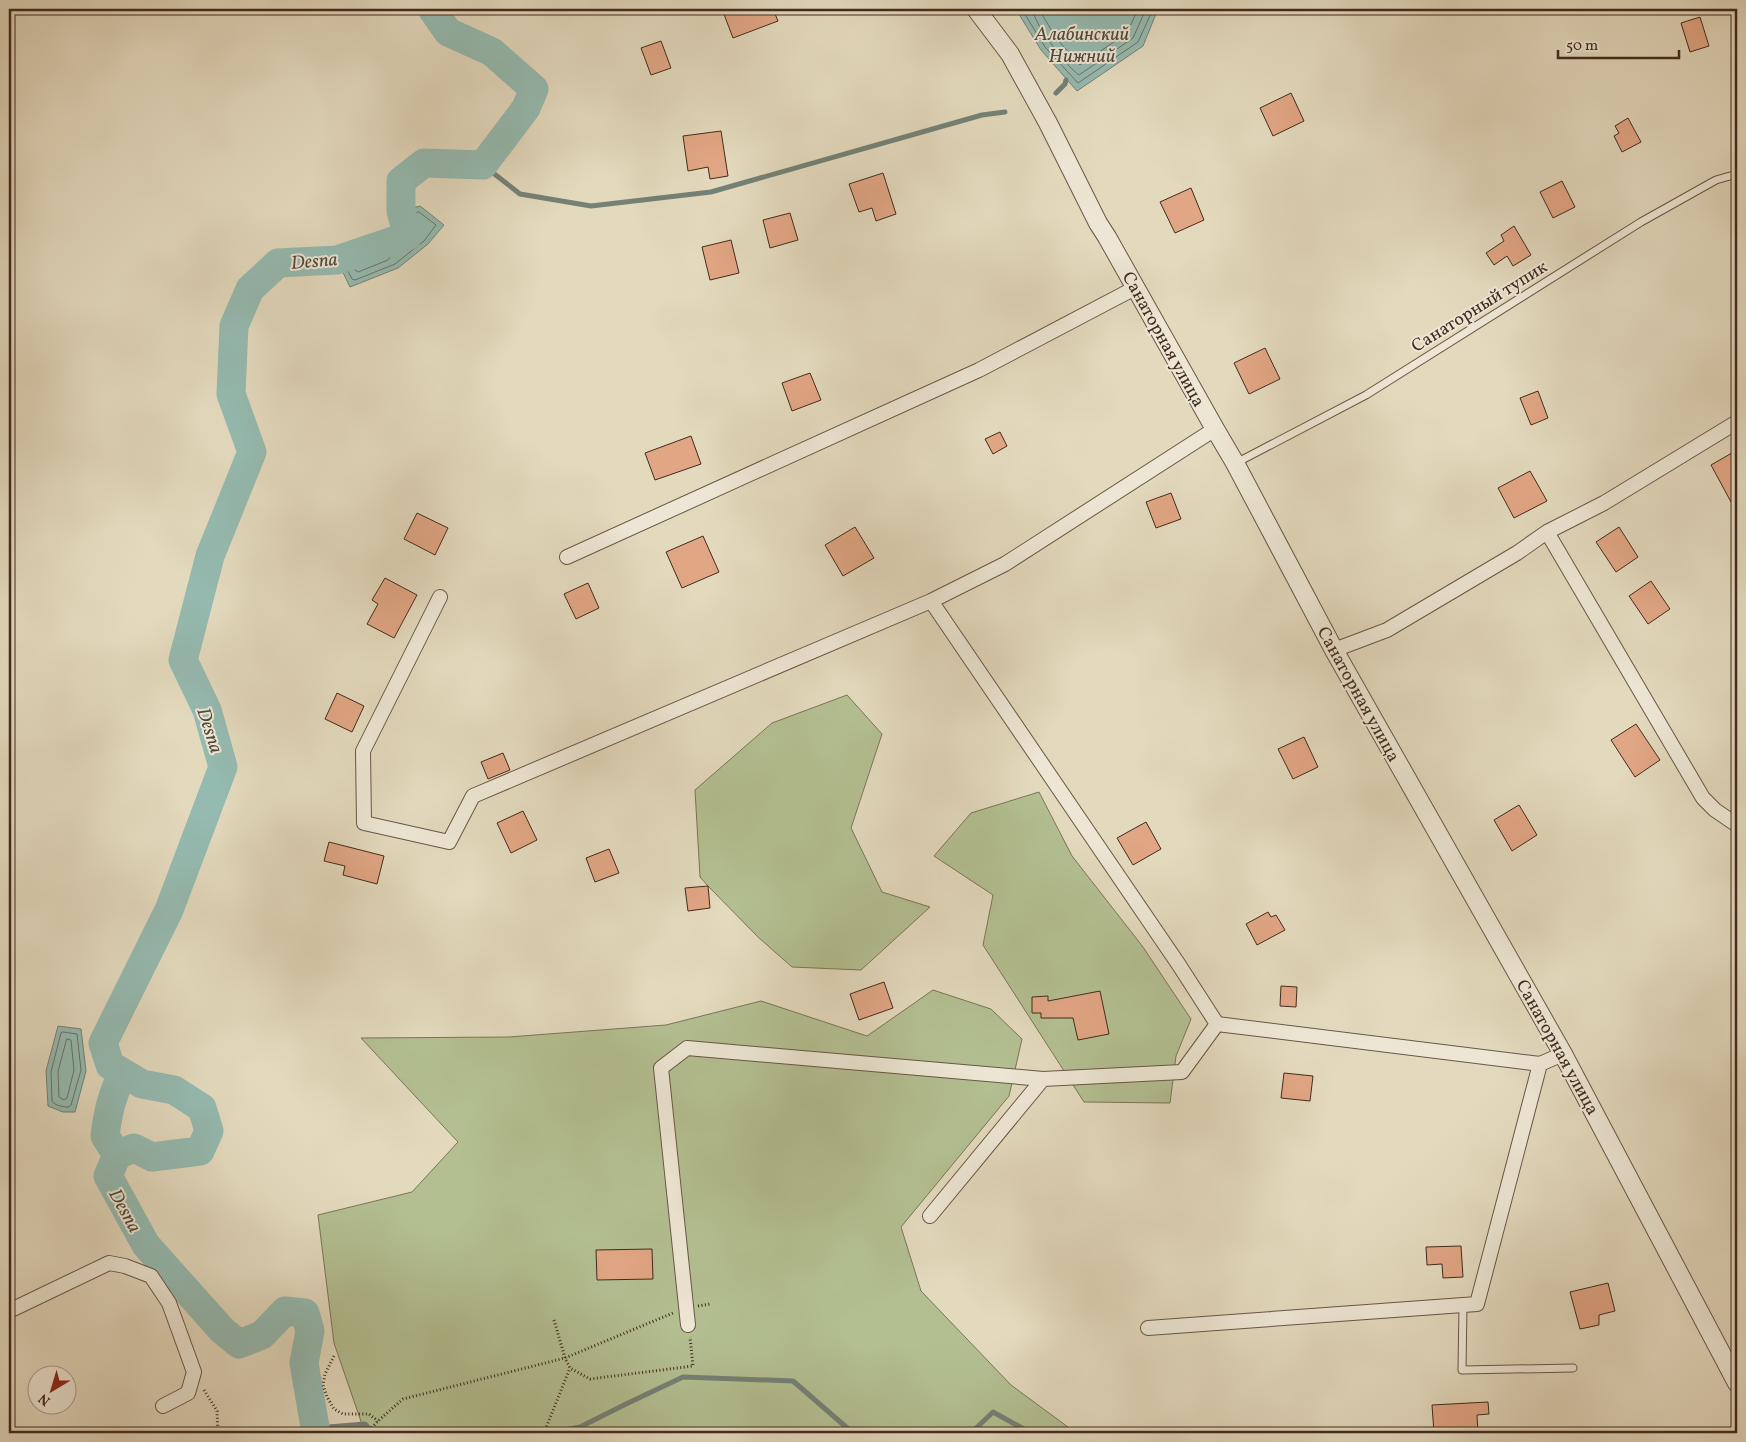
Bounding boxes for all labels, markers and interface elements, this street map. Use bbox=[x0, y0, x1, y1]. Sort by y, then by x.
water label: Алабинский Нижний bbox=[1034, 22, 1130, 70]
scale bar bbox=[1558, 28, 1680, 60]
text: 50 m bbox=[1566, 36, 1598, 57]
water label: Desna bbox=[290, 247, 339, 277]
street label: Санаторный тупик bbox=[1407, 255, 1553, 359]
street label: Санаторная улица bbox=[1115, 268, 1210, 412]
street label: Санаторная улица bbox=[1310, 623, 1405, 767]
water label: Desna bbox=[190, 704, 229, 757]
street label: Санаторная улица bbox=[1509, 976, 1604, 1120]
water label: Desna bbox=[102, 1184, 147, 1238]
north arrow bbox=[28, 1364, 78, 1414]
text: N bbox=[35, 1388, 55, 1410]

